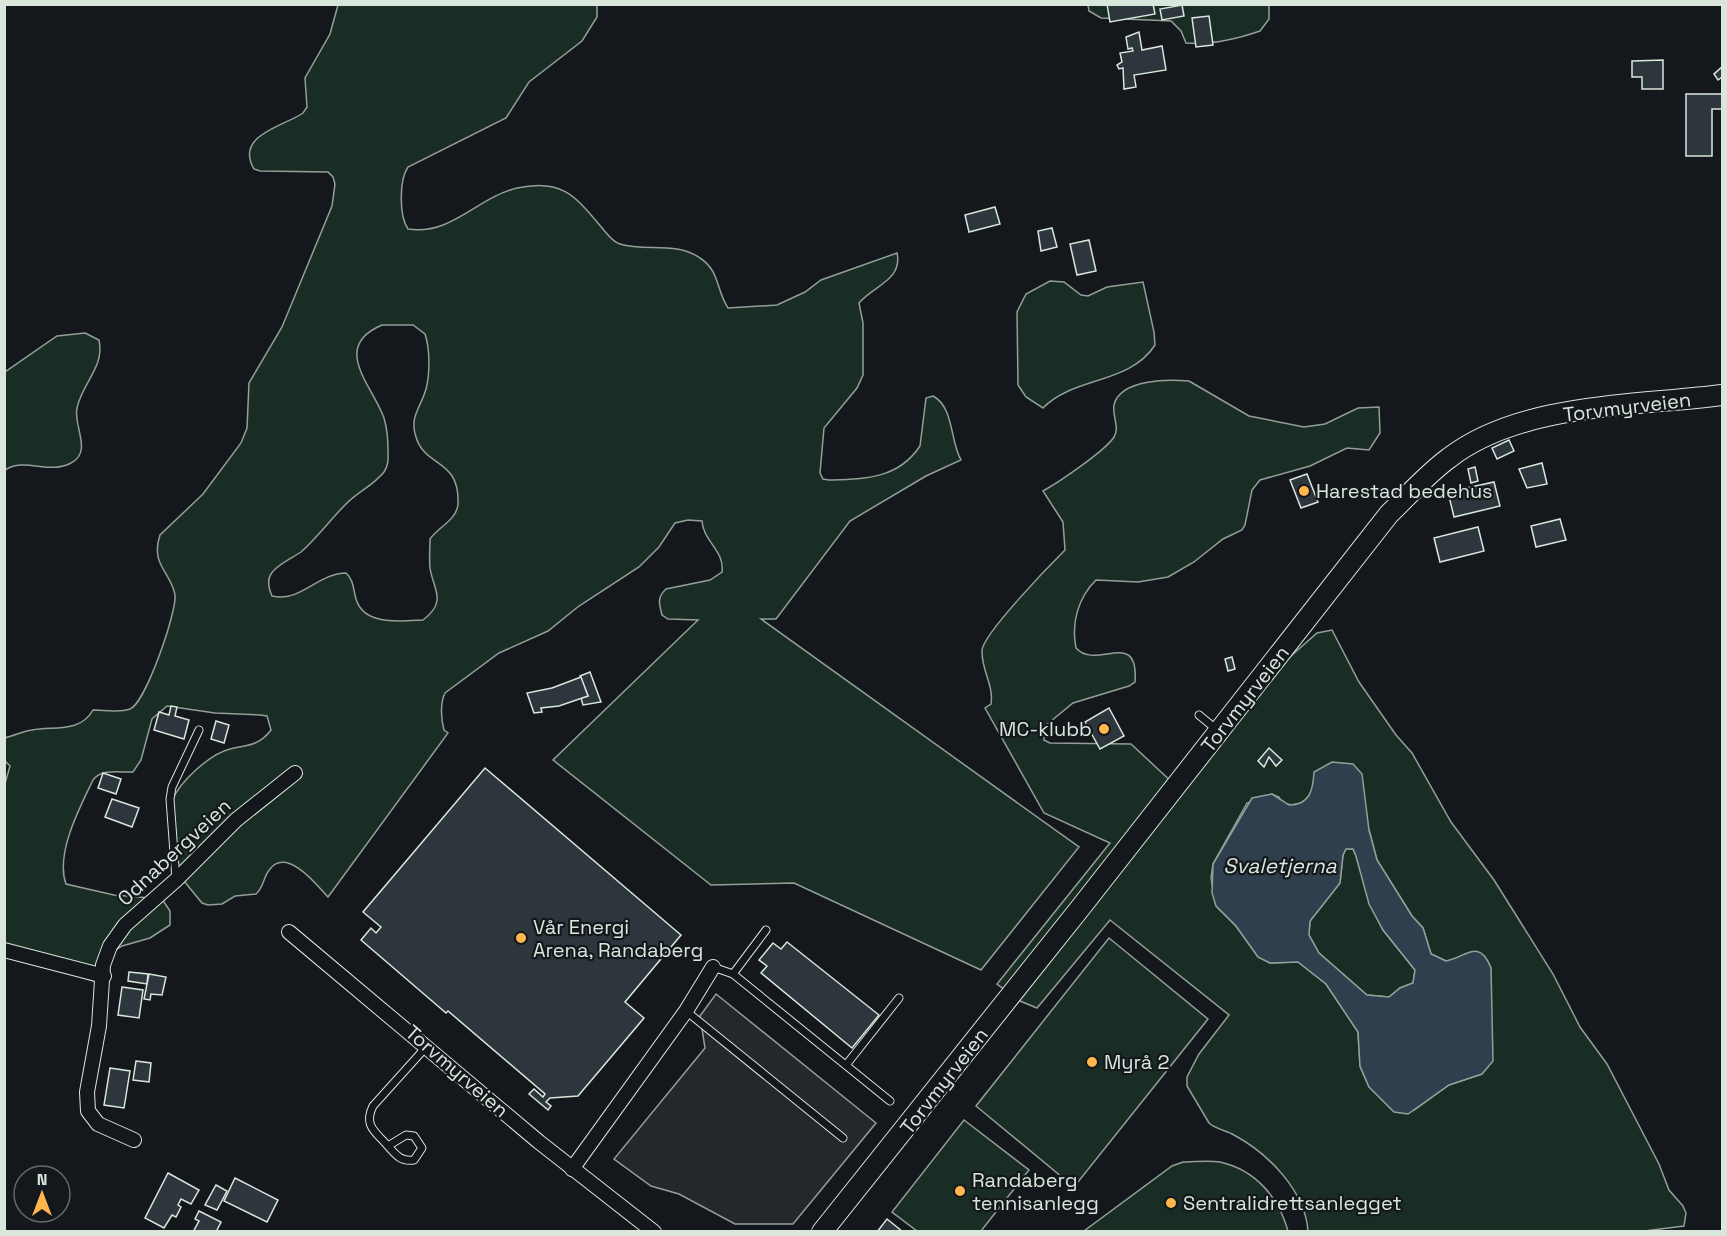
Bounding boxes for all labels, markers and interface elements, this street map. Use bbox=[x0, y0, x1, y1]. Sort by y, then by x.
street label: Torvmyrveien bbox=[1562, 386, 1692, 428]
place label: Harestad bedehus bbox=[1316, 478, 1493, 504]
marker: Harestad bedehus bbox=[1297, 484, 1311, 498]
street label: Torvmyrveien bbox=[1195, 640, 1295, 758]
place label: MC-klubb bbox=[999, 716, 1092, 742]
marker: MC-klubb bbox=[1097, 722, 1111, 736]
street label: Odnabergveien bbox=[112, 793, 236, 911]
water label: Svaletjerna bbox=[1223, 852, 1338, 879]
place label: Vår Energi Arena, Randaberg bbox=[533, 914, 703, 963]
marker: Vår Energi Arena, Randaberg bbox=[514, 931, 528, 945]
street label: Torvmyrveien bbox=[400, 1019, 514, 1123]
street label: Torvmyrveien bbox=[894, 1022, 994, 1140]
place label: Myrå 2 bbox=[1104, 1049, 1169, 1075]
marker: Myrå 2 bbox=[1085, 1055, 1099, 1069]
north arrow bbox=[12, 1164, 72, 1224]
place label: Randaberg tennisanlegg bbox=[972, 1167, 1099, 1216]
text: N bbox=[37, 1169, 47, 1190]
marker: Randaberg tennisanlegg bbox=[953, 1184, 967, 1198]
place label: Sentralidrettsanlegget bbox=[1183, 1190, 1402, 1216]
marker: Sentralidrettsanlegget bbox=[1164, 1196, 1178, 1210]

